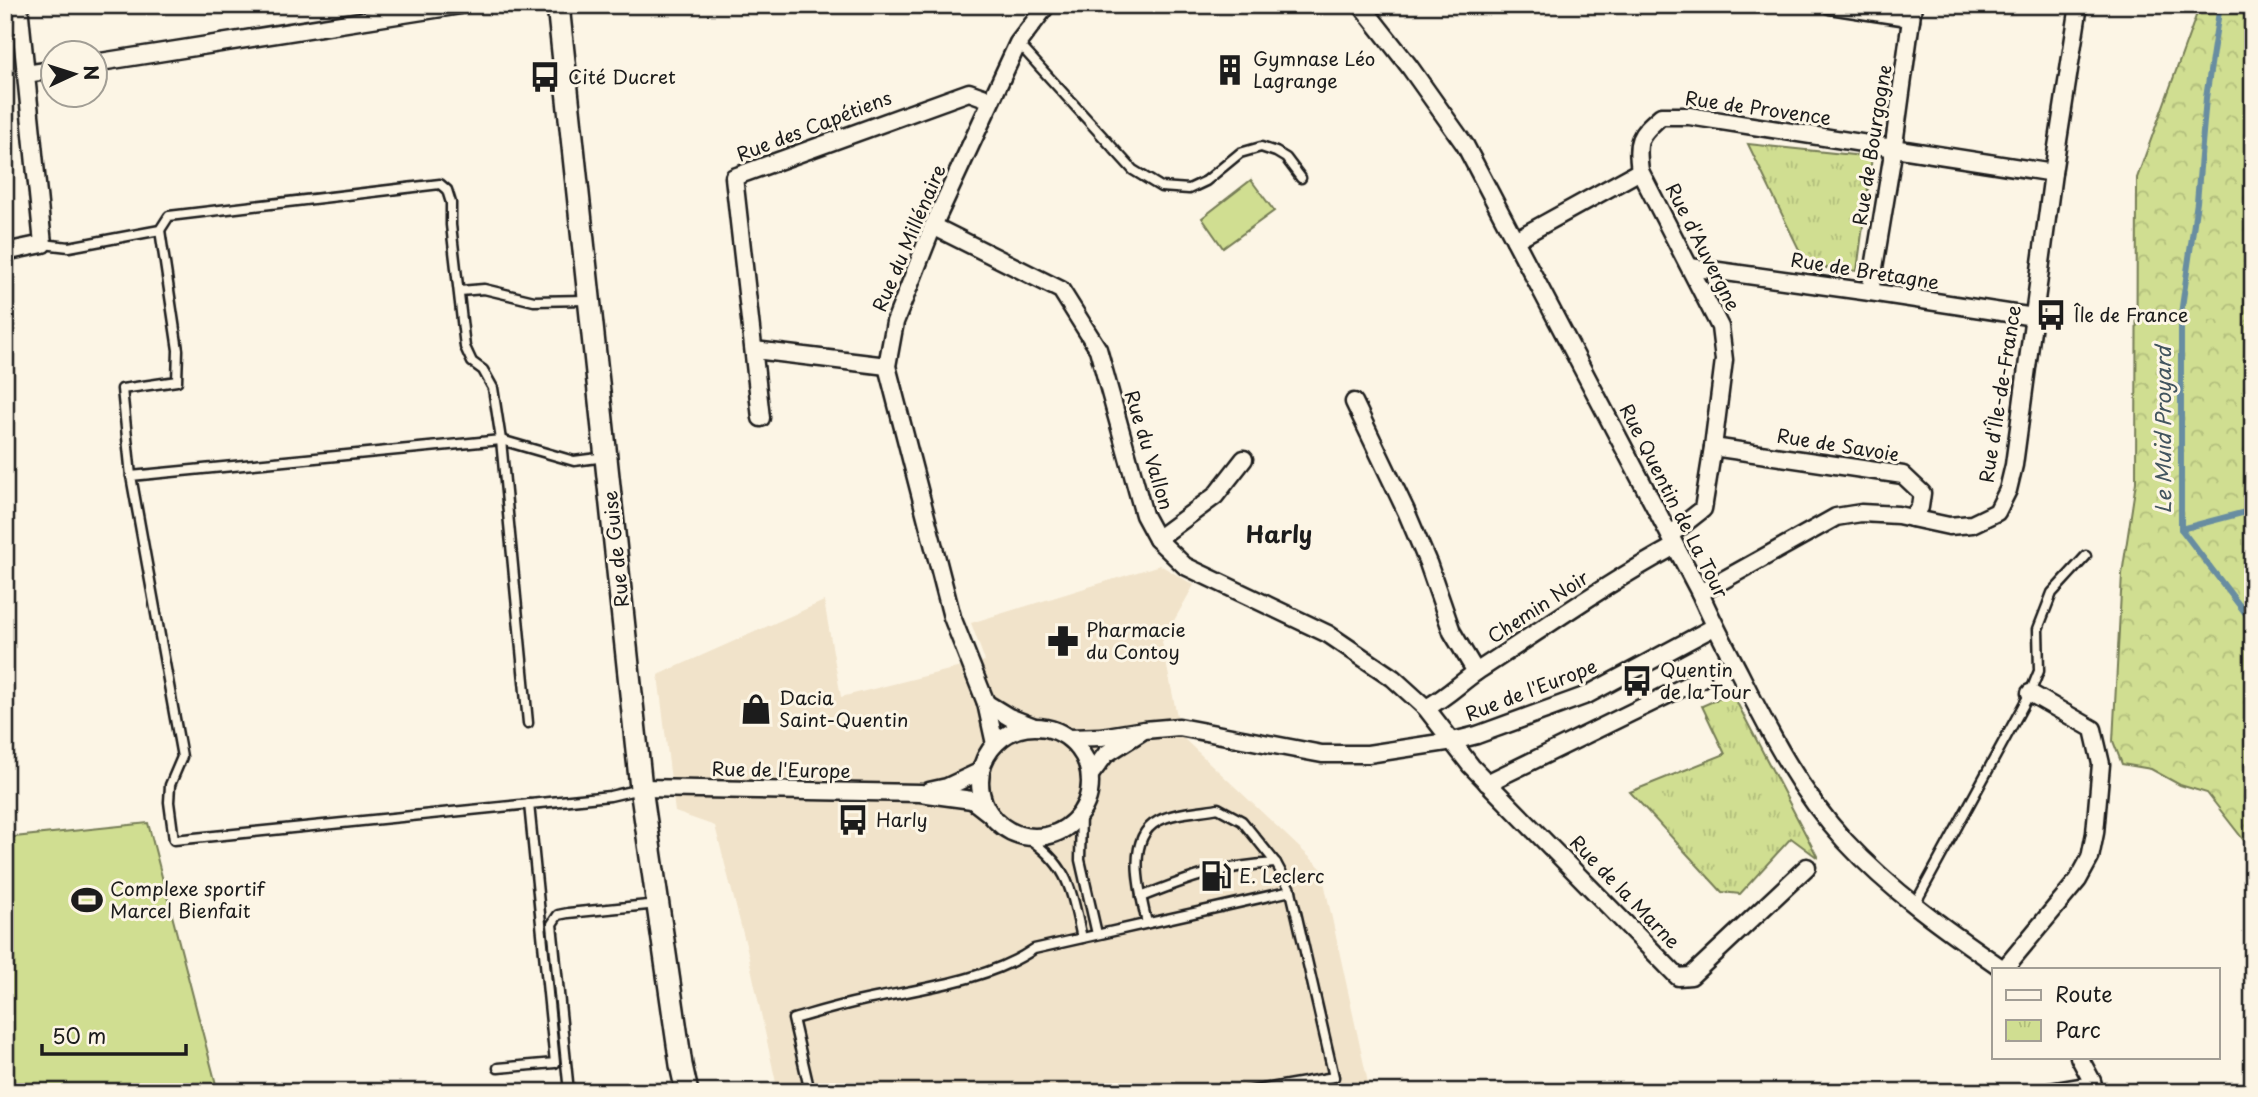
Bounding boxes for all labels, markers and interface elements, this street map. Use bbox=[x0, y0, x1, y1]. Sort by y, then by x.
north arrow bbox=[38, 38, 108, 108]
place label: Gymnase Léo Lagrange bbox=[1253, 44, 1375, 94]
building icon: Gymnase Léo Lagrange bbox=[1213, 53, 1247, 87]
bus stop icon: Cité Ducret bbox=[528, 60, 562, 94]
place label: Cité Ducret bbox=[568, 62, 676, 90]
street label: Rue de Bourgogne bbox=[1844, 62, 1898, 227]
text: N bbox=[77, 64, 106, 81]
street label: Rue des Capétiens bbox=[732, 83, 895, 168]
street label: Rue de Provence bbox=[1683, 83, 1833, 131]
street label: Rue du Millénaire bbox=[864, 160, 952, 316]
street label: Rue d'Auvergne bbox=[1660, 178, 1748, 315]
street label: Rue de Bretagne bbox=[1789, 244, 1941, 296]
bus stop icon: Île de France bbox=[2034, 298, 2068, 332]
place label: Île de France bbox=[2074, 300, 2188, 328]
street label: Rue d'Île-de-France bbox=[1971, 303, 2027, 485]
water label: Le Muid Proyard bbox=[2146, 344, 2178, 514]
street label: Rue du Vallon bbox=[1118, 387, 1181, 513]
street label: Rue Quentin de La Tour bbox=[1614, 398, 1736, 603]
street label: Rue de Savoie bbox=[1775, 421, 1901, 468]
street label: Rue de Guise bbox=[595, 489, 635, 609]
district label: Harly bbox=[1246, 516, 1312, 551]
street label: Chemin Noir bbox=[1481, 563, 1594, 649]
place label: Pharmacie du Contoy bbox=[1086, 615, 1186, 665]
pharmacy icon: Pharmacie du Contoy bbox=[1046, 624, 1080, 658]
street label: Rue de l'Europe bbox=[1461, 651, 1601, 727]
place label: Quentin de la Tour bbox=[1660, 655, 1751, 705]
bus stop icon: Quentin de la Tour bbox=[1620, 664, 1654, 698]
place label: Dacia Saint-Quentin bbox=[779, 683, 909, 733]
shop icon: Dacia Saint-Quentin bbox=[739, 692, 773, 726]
street label: Rue de l'Europe bbox=[711, 754, 851, 784]
bus stop icon: Harly bbox=[836, 803, 870, 837]
place label: Harly bbox=[876, 805, 928, 833]
street label: Rue de la Marne bbox=[1564, 828, 1687, 954]
fuel station icon: E. Leclerc bbox=[1199, 859, 1233, 893]
place label: E. Leclerc bbox=[1239, 861, 1325, 889]
place label: Complexe sportif Marcel Bienfait bbox=[110, 874, 266, 924]
sports icon: Complexe sportif Marcel Bienfait bbox=[70, 883, 104, 917]
legend bbox=[1992, 968, 2220, 1058]
text: Route bbox=[2055, 977, 2113, 1009]
scale bar bbox=[42, 1013, 186, 1057]
text: Parc bbox=[2055, 1013, 2101, 1045]
text: 50 m bbox=[52, 1019, 106, 1051]

